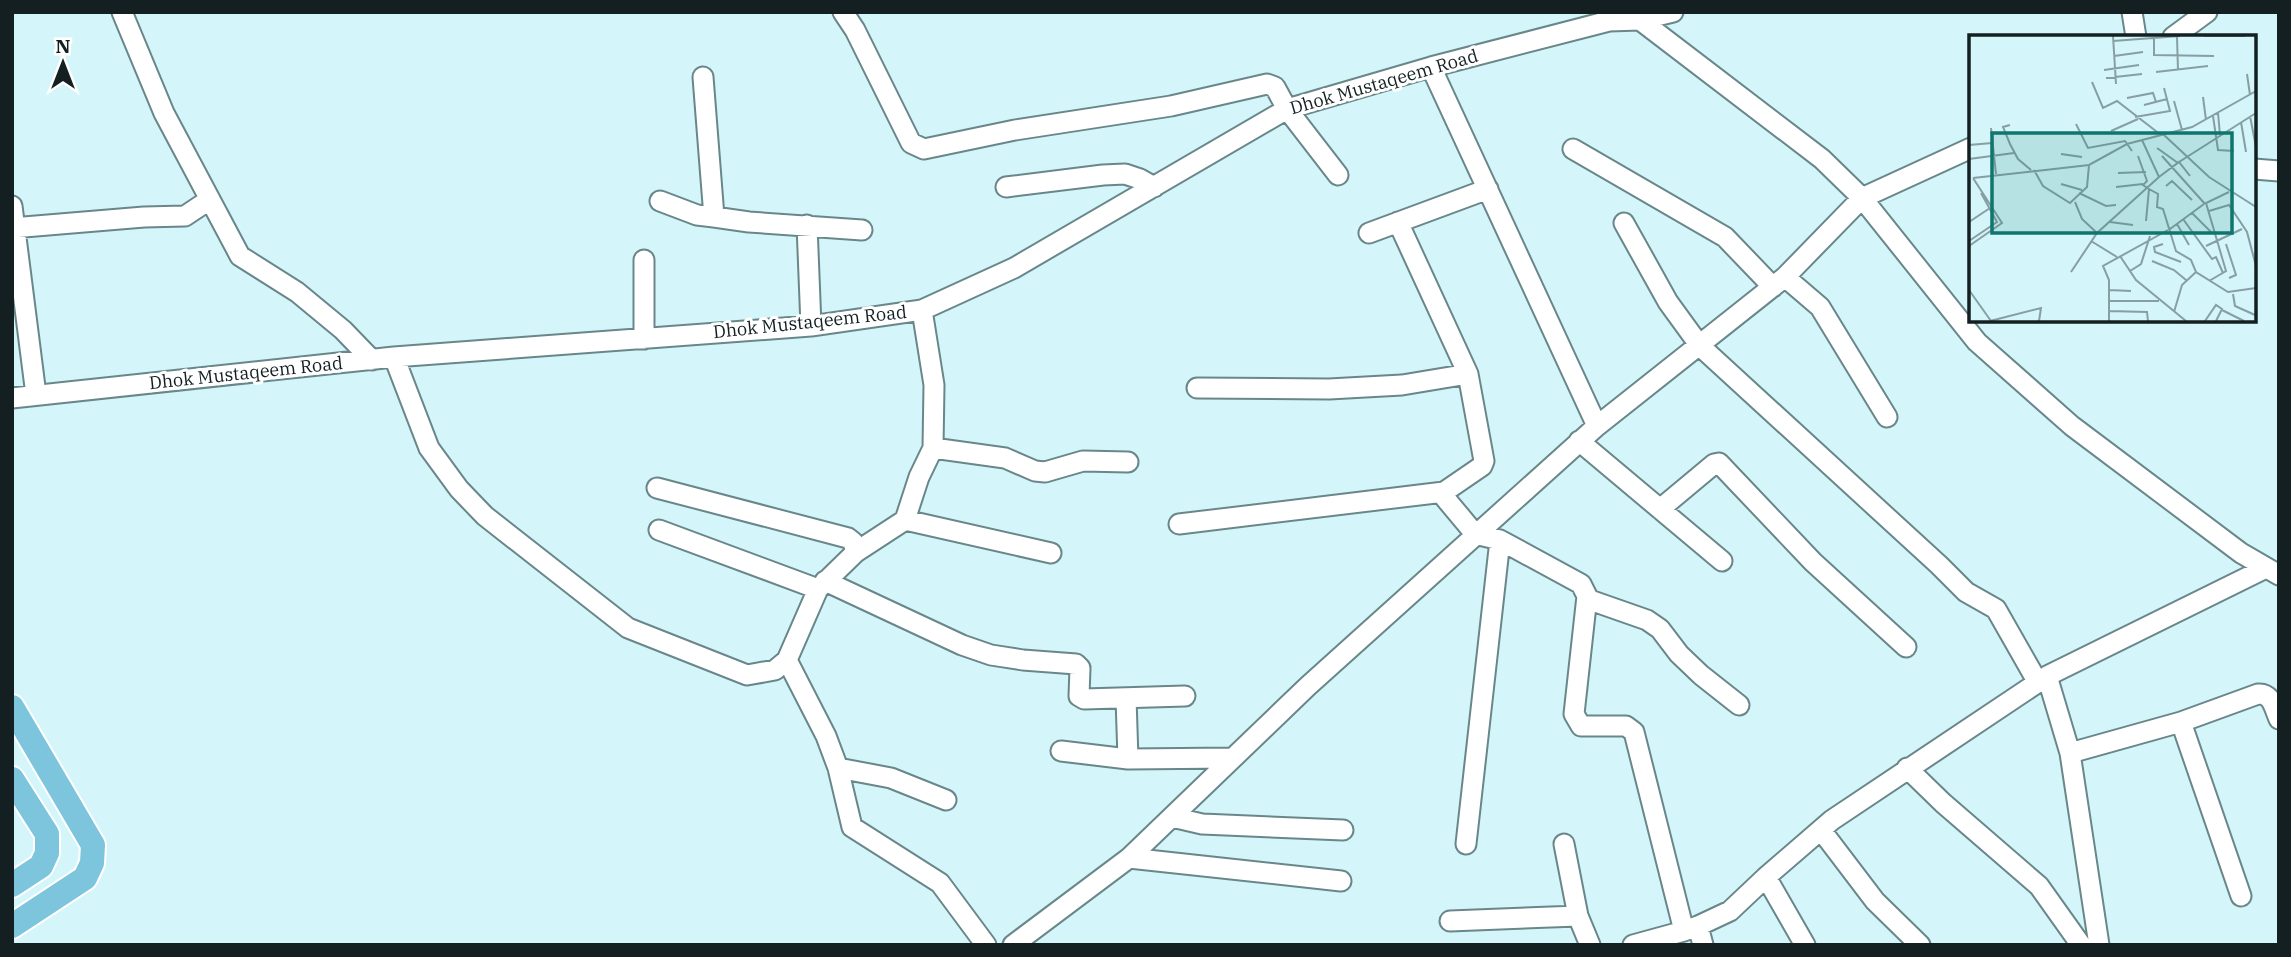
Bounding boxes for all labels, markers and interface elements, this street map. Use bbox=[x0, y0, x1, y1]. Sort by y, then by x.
north arrow bbox=[28, 28, 98, 98]
text: N bbox=[55, 34, 71, 58]
inset map bbox=[1969, 35, 2256, 322]
street label: Dhok Mustaqeem Road bbox=[1287, 44, 1481, 119]
street label: Dhok Mustaqeem Road bbox=[712, 300, 908, 343]
street label: Dhok Mustaqeem Road bbox=[148, 351, 344, 394]

